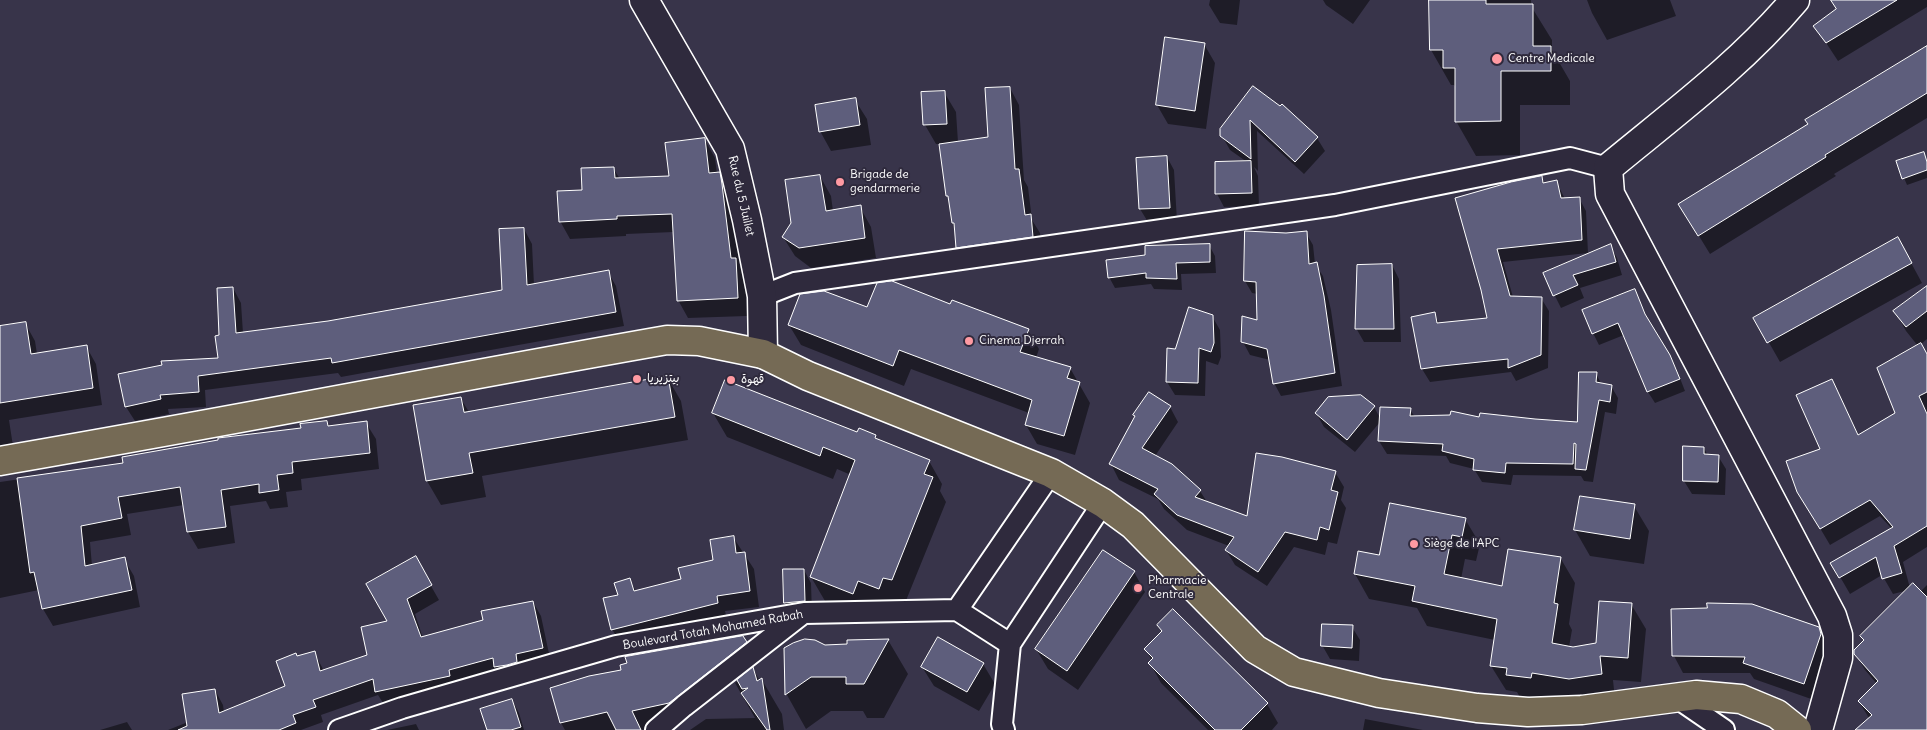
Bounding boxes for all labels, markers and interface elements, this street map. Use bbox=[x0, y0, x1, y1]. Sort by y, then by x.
marker: Centre Medicale bbox=[1490, 52, 1504, 66]
place label: Centre Medicale bbox=[1508, 52, 1595, 66]
street label: Rue du 5 Juillet bbox=[725, 154, 757, 238]
place label: Brigade de gendarmerie bbox=[850, 168, 920, 196]
marker: Brigade de gendarmerie bbox=[834, 176, 846, 188]
place label: Cinema Djerrah bbox=[979, 334, 1064, 348]
marker: Cinema Djerrah bbox=[963, 335, 975, 347]
place label: بيتزيريا bbox=[647, 372, 679, 386]
marker: بيتزيريا bbox=[631, 373, 643, 385]
place label: قهوة bbox=[741, 373, 764, 387]
marker: قهوة bbox=[725, 374, 737, 386]
place label: Siège de l'APC bbox=[1424, 537, 1500, 551]
marker: Siège de l'APC bbox=[1408, 538, 1420, 550]
place label: Pharmacie Centrale bbox=[1148, 574, 1206, 602]
marker: Pharmacie Centrale bbox=[1132, 582, 1144, 594]
street label: Boulevard Totah Mohamed Rabah bbox=[622, 607, 804, 653]

